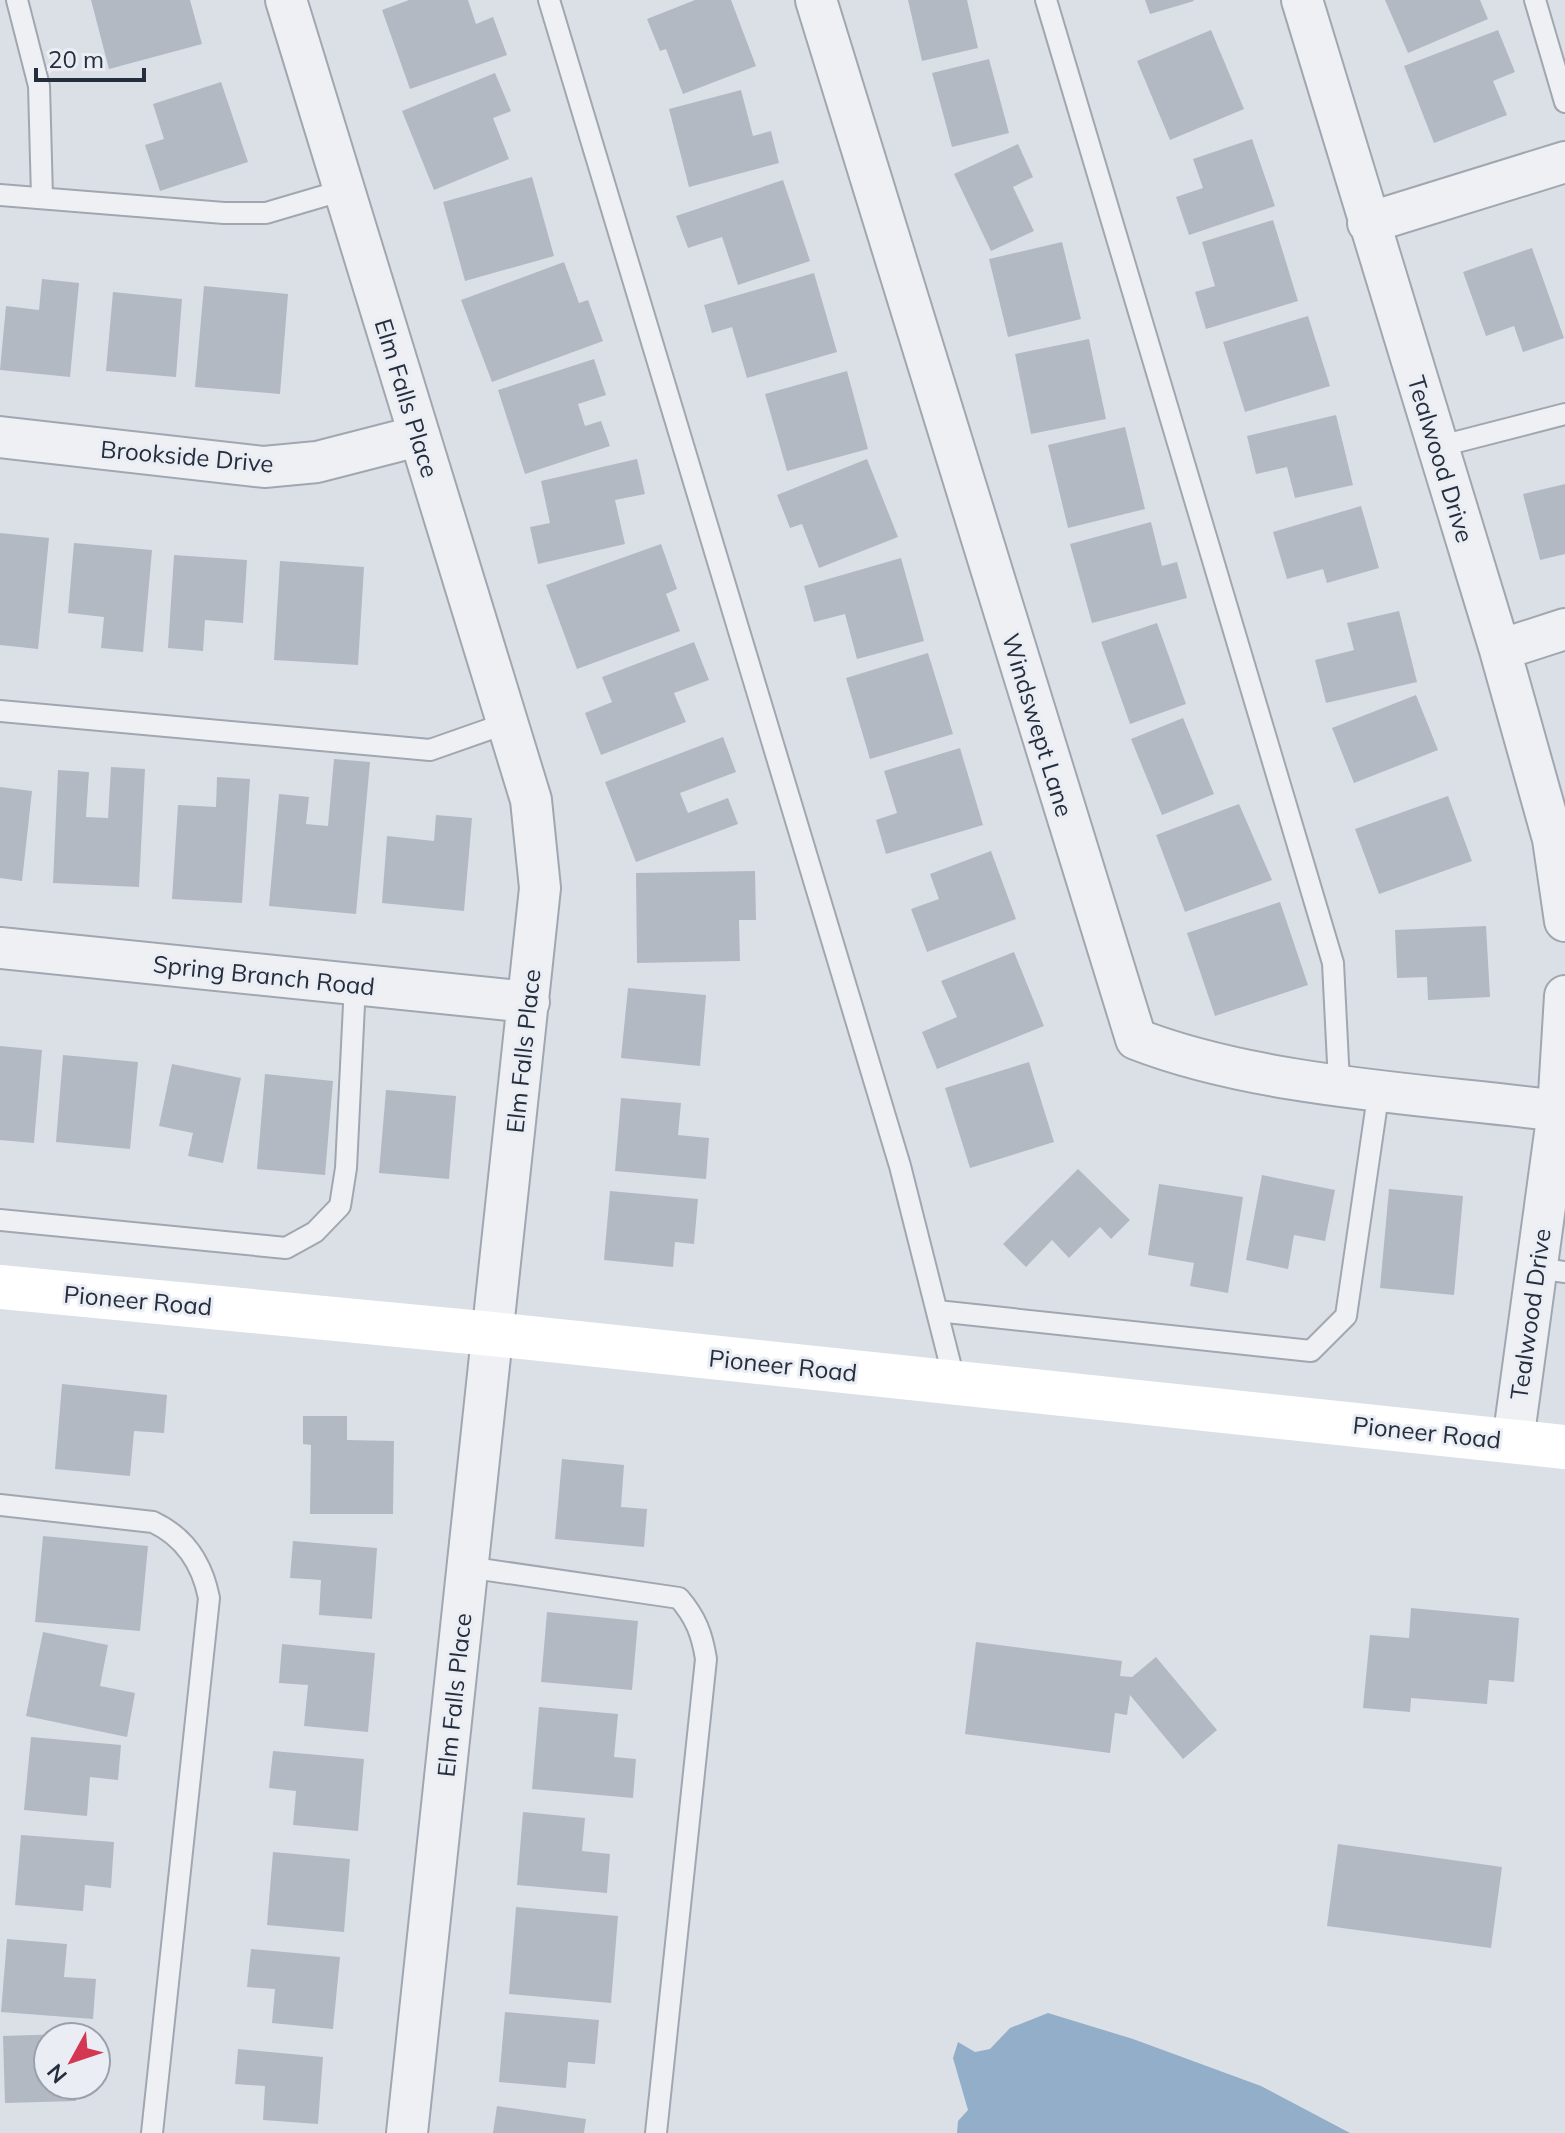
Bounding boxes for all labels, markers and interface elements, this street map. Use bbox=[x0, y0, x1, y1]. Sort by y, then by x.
scale bar bbox=[36, 32, 144, 82]
text: 20 m bbox=[48, 44, 104, 74]
street label: Elm Falls Place bbox=[369, 315, 445, 481]
street label: Tealwood Drive bbox=[1401, 372, 1481, 546]
street label: Brookside Drive bbox=[99, 433, 275, 479]
street label: Windswept Lane bbox=[996, 630, 1080, 820]
street label: Spring Branch Road bbox=[152, 948, 376, 1002]
street label: Elm Falls Place bbox=[499, 968, 547, 1134]
street label: Tealwood Drive bbox=[1503, 1226, 1557, 1402]
street label: Pioneer Road bbox=[62, 1279, 214, 1321]
street label: Pioneer Road bbox=[707, 1342, 859, 1388]
street label: Pioneer Road bbox=[1351, 1409, 1503, 1455]
street label: Elm Falls Place bbox=[430, 1612, 478, 1778]
north arrow bbox=[32, 2021, 112, 2101]
text: N bbox=[41, 2058, 73, 2089]

